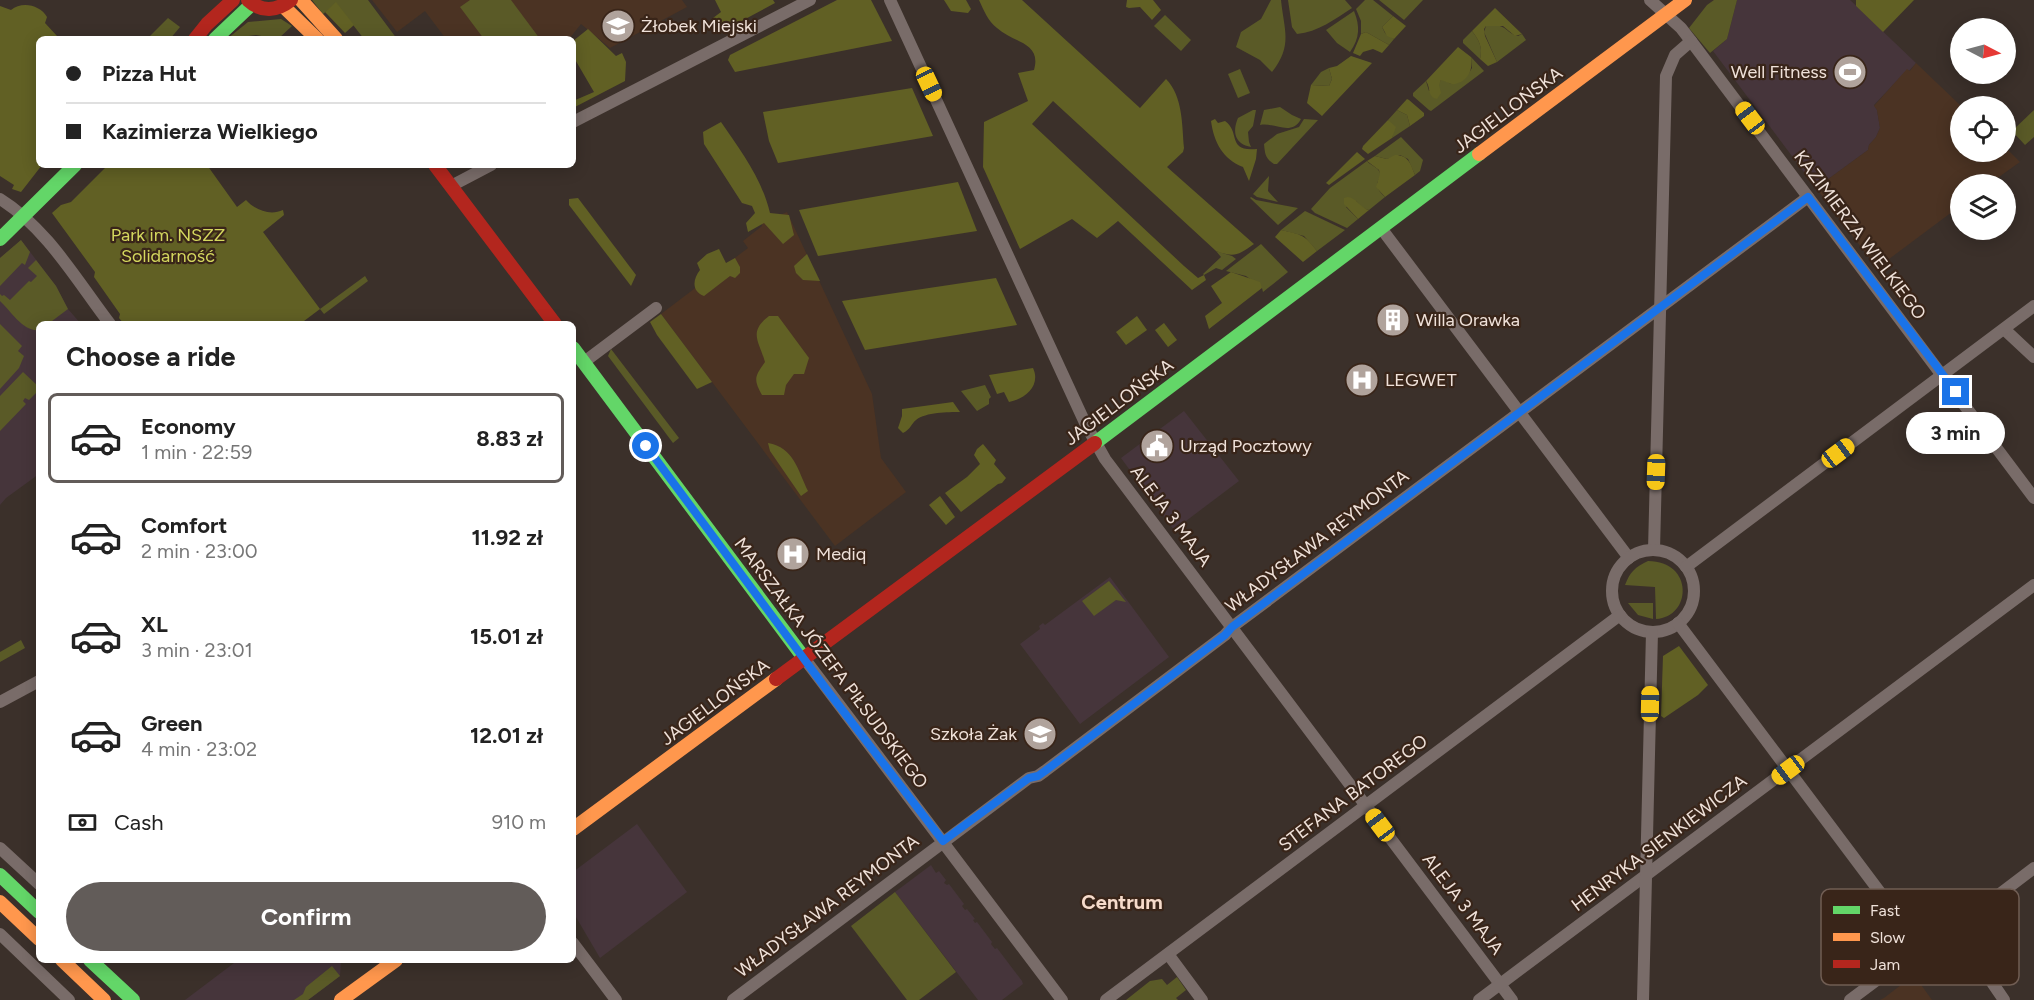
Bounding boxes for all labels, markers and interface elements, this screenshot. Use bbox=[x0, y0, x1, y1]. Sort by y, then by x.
school or university icon: Żłobek Miejski bbox=[600, 8, 636, 44]
place label: Żłobek Miejski bbox=[641, 15, 757, 37]
north arrow bbox=[1950, 18, 2016, 84]
map controls bbox=[1950, 18, 2016, 240]
sports icon: Well Fitness bbox=[1832, 54, 1868, 90]
text: Pizza Hut bbox=[102, 60, 197, 87]
place label: Well Fitness bbox=[1731, 61, 1827, 83]
street label: JAGIELLOŃSKA bbox=[1449, 62, 1567, 158]
car bbox=[913, 64, 945, 104]
button: locate bbox=[1950, 96, 2016, 162]
car bbox=[1732, 98, 1768, 138]
text: Kazimierza Wielkiego bbox=[102, 118, 318, 145]
street label: KAZIMIERZA WIELKIEGO bbox=[1789, 146, 1931, 324]
button: layers bbox=[1950, 174, 2016, 240]
park label: Park im. NSZZ Solidarność bbox=[111, 224, 225, 267]
building icon: Willa Orawka bbox=[1375, 302, 1411, 338]
place label: Willa Orawka bbox=[1416, 309, 1520, 331]
text: Choose a ride bbox=[66, 340, 235, 373]
street label: JAGIELLOŃSKA bbox=[1060, 354, 1178, 450]
hospital icon: LEGWET bbox=[1344, 362, 1380, 398]
place label: LEGWET bbox=[1385, 369, 1457, 391]
route end bbox=[1942, 378, 1969, 405]
icon: car bbox=[69, 411, 123, 465]
text: Economy bbox=[141, 413, 236, 440]
callout: 3 min bbox=[1906, 413, 2006, 455]
text: 3 min bbox=[1931, 421, 1980, 445]
text: 8.83 zł bbox=[476, 425, 543, 452]
public building icon: Urząd Pocztowy bbox=[1139, 428, 1175, 464]
route start bbox=[632, 432, 659, 459]
place label: Urząd Pocztowy bbox=[1180, 435, 1312, 457]
car bbox=[1818, 435, 1858, 471]
text: 1 min · 22:59 bbox=[141, 440, 252, 464]
car bbox=[1646, 454, 1666, 490]
street label: ALEJA 3 MAJA bbox=[1126, 461, 1216, 571]
street label: WŁADYSŁAWA REYMONTA bbox=[1221, 465, 1413, 617]
icon: car bbox=[69, 510, 123, 564]
text: Comfort bbox=[141, 512, 227, 539]
text: 11.92 zł bbox=[471, 524, 543, 551]
street label: MARSZAŁKA JÓZEFA PIŁSUDSKIEGO bbox=[729, 533, 933, 793]
hospital icon: Mediq bbox=[775, 536, 811, 572]
text: 2 min · 23:00 bbox=[141, 539, 258, 563]
place label: Mediq bbox=[816, 543, 866, 565]
icon: car bbox=[69, 609, 123, 663]
text: XL bbox=[141, 611, 168, 638]
text: 15.01 zł bbox=[470, 623, 543, 650]
text: 3 min · 23:01 bbox=[141, 638, 253, 662]
street label: JAGIELLOŃSKA bbox=[656, 654, 774, 750]
car bbox=[1641, 686, 1659, 722]
icon: car bbox=[69, 708, 123, 762]
text: Green bbox=[141, 710, 203, 737]
school or university icon: Szkoła Żak bbox=[1022, 716, 1058, 752]
text: 12.01 zł bbox=[470, 722, 543, 749]
place label: Szkoła Żak bbox=[930, 723, 1017, 745]
street label: STEFANA BATOREGO bbox=[1274, 730, 1432, 856]
text: 4 min · 23:02 bbox=[141, 737, 257, 761]
car bbox=[1768, 752, 1808, 788]
street label: HENRYKA SIENKIEWICZA bbox=[1567, 770, 1751, 916]
car bbox=[1362, 805, 1398, 845]
icon: cash bbox=[66, 806, 99, 839]
text: Cash bbox=[114, 809, 164, 836]
text: 910 m bbox=[492, 810, 546, 834]
street label: WŁADYSŁAWA REYMONTA bbox=[731, 830, 923, 982]
street label: ALEJA 3 MAJA bbox=[1418, 849, 1508, 959]
button: Confirm bbox=[66, 882, 546, 951]
legend bbox=[1821, 889, 2019, 985]
district label: Centrum bbox=[1081, 890, 1163, 914]
text: Fast bbox=[1870, 901, 1900, 920]
text: Slow bbox=[1870, 928, 1905, 947]
text: Jam bbox=[1870, 955, 1900, 974]

